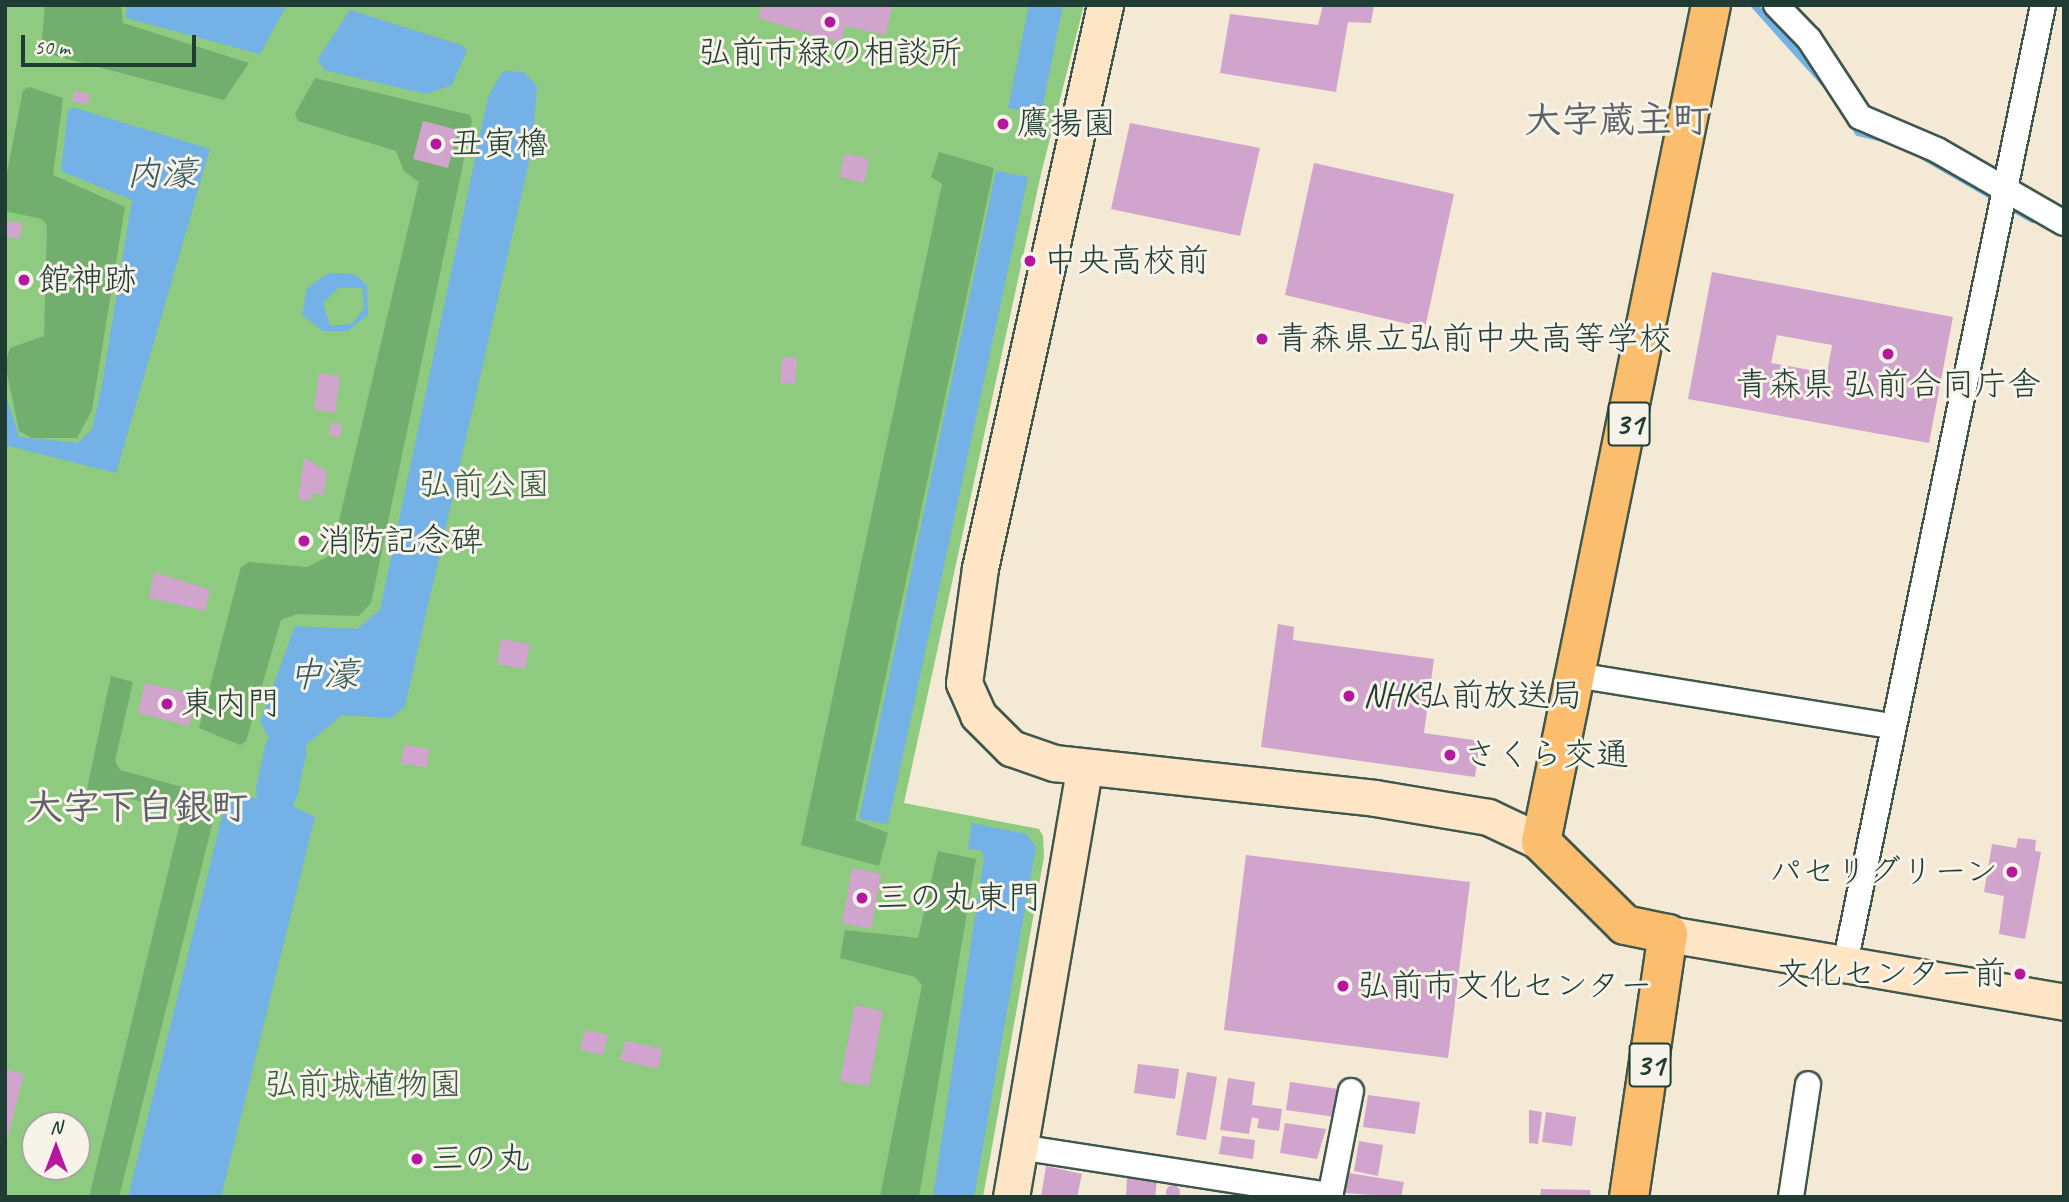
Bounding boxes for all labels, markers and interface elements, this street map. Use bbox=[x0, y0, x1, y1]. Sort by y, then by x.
marker: 弘前市緑の相談所 bbox=[822, 14, 838, 30]
scale bar bbox=[24, 21, 200, 65]
place label: 弘前市緑の相談所 bbox=[698, 33, 962, 73]
text: 50 m bbox=[34, 34, 70, 60]
district label: 大字蔵主町 bbox=[1525, 98, 1709, 142]
place label: 鷹揚園 bbox=[1017, 104, 1116, 144]
marker: 鷹揚園 bbox=[995, 116, 1011, 132]
place label: 丑寅櫓 bbox=[450, 124, 549, 164]
marker: 丑寅櫓 bbox=[428, 136, 444, 152]
water label: 内濠 bbox=[126, 153, 196, 195]
place label: 中央高校前 bbox=[1044, 241, 1209, 281]
marker: 中央高校前 bbox=[1022, 253, 1038, 269]
place label: 館神跡 bbox=[38, 260, 137, 300]
marker: 館神跡 bbox=[16, 272, 32, 288]
place label: 青森県立弘前中央高等学校 bbox=[1276, 319, 1672, 359]
marker: 青森県立弘前中央高等学校 bbox=[1254, 331, 1270, 347]
marker: 青森県 弘前合同庁舎 bbox=[1880, 346, 1896, 362]
place label: 青森県 弘前合同庁舎 bbox=[1736, 365, 2040, 405]
road number: 31 bbox=[1606, 396, 1652, 452]
park label: 弘前公園 bbox=[418, 465, 550, 505]
place label: 消防記念碑 bbox=[318, 521, 483, 561]
marker: 消防記念碑 bbox=[296, 533, 312, 549]
water label: 中濠 bbox=[288, 654, 358, 696]
place label: NHK弘前放送局 bbox=[1363, 676, 1583, 716]
place label: 東内門 bbox=[181, 684, 280, 724]
marker: NHK弘前放送局 bbox=[1341, 688, 1357, 704]
marker: 東内門 bbox=[159, 696, 175, 712]
place label: さくら交通 bbox=[1464, 735, 1629, 775]
marker: さくら交通 bbox=[1442, 747, 1458, 763]
district label: 大字下白銀町 bbox=[26, 785, 248, 829]
place label: パセリグリーン bbox=[1767, 852, 1998, 892]
marker: パセリグリーン bbox=[2004, 864, 2020, 880]
place label: 三の丸東門 bbox=[876, 878, 1041, 918]
marker: 三の丸東門 bbox=[854, 890, 870, 906]
place label: 文化センター前 bbox=[1775, 954, 2006, 994]
place label: 弘前市文化センター bbox=[1357, 966, 1654, 1006]
marker: 文化センター前 bbox=[2012, 966, 2028, 982]
marker: 弘前市文化センター bbox=[1335, 978, 1351, 994]
road number: 31 bbox=[1627, 1036, 1673, 1094]
park label: 弘前城植物園 bbox=[264, 1065, 462, 1105]
north arrow bbox=[21, 1111, 91, 1181]
text: N bbox=[50, 1115, 62, 1139]
place label: 三の丸 bbox=[431, 1139, 530, 1179]
marker: 三の丸 bbox=[409, 1151, 425, 1167]

